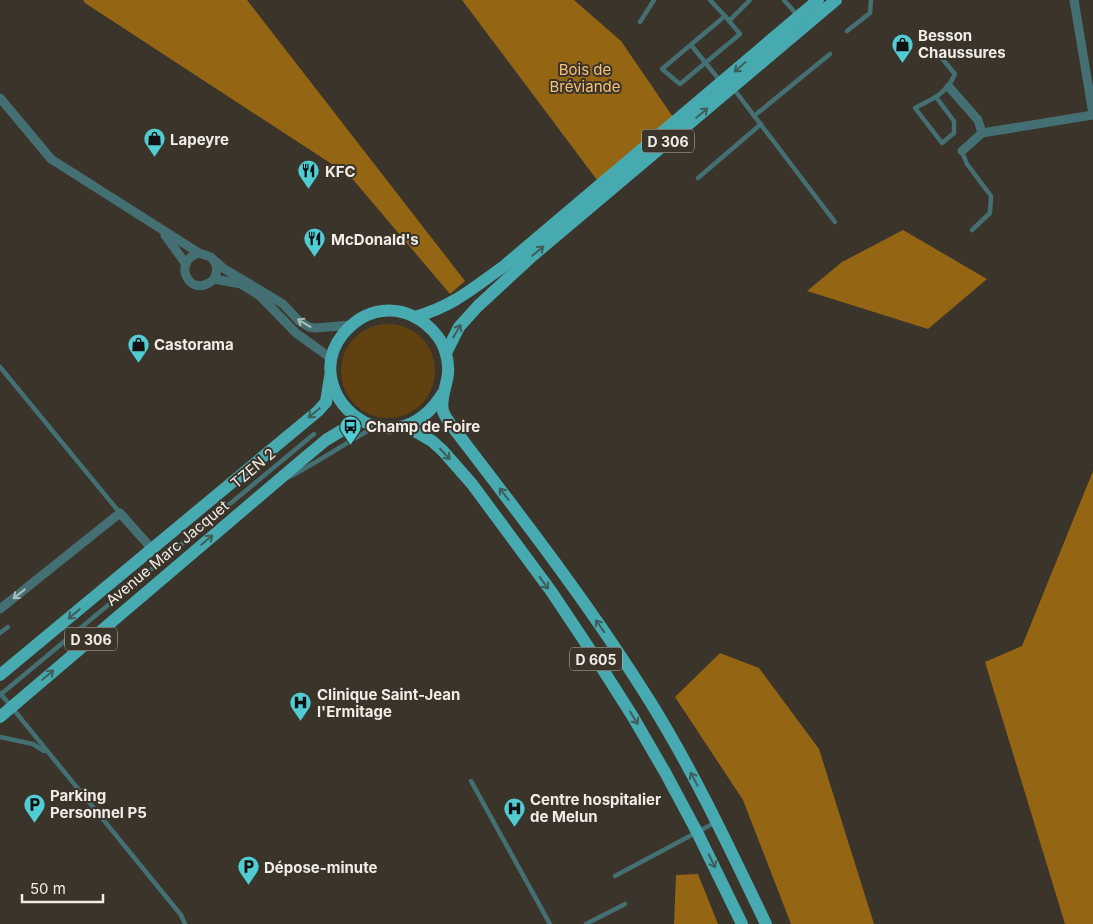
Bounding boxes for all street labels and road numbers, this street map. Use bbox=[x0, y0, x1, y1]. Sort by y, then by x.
road number: D 306 bbox=[642, 130, 694, 152]
street label: TZEN 2 bbox=[227, 444, 279, 492]
street label: Avenue Marc Jacquet bbox=[102, 496, 232, 610]
road number: D 306 bbox=[65, 628, 117, 650]
road number: D 605 bbox=[570, 648, 622, 671]

